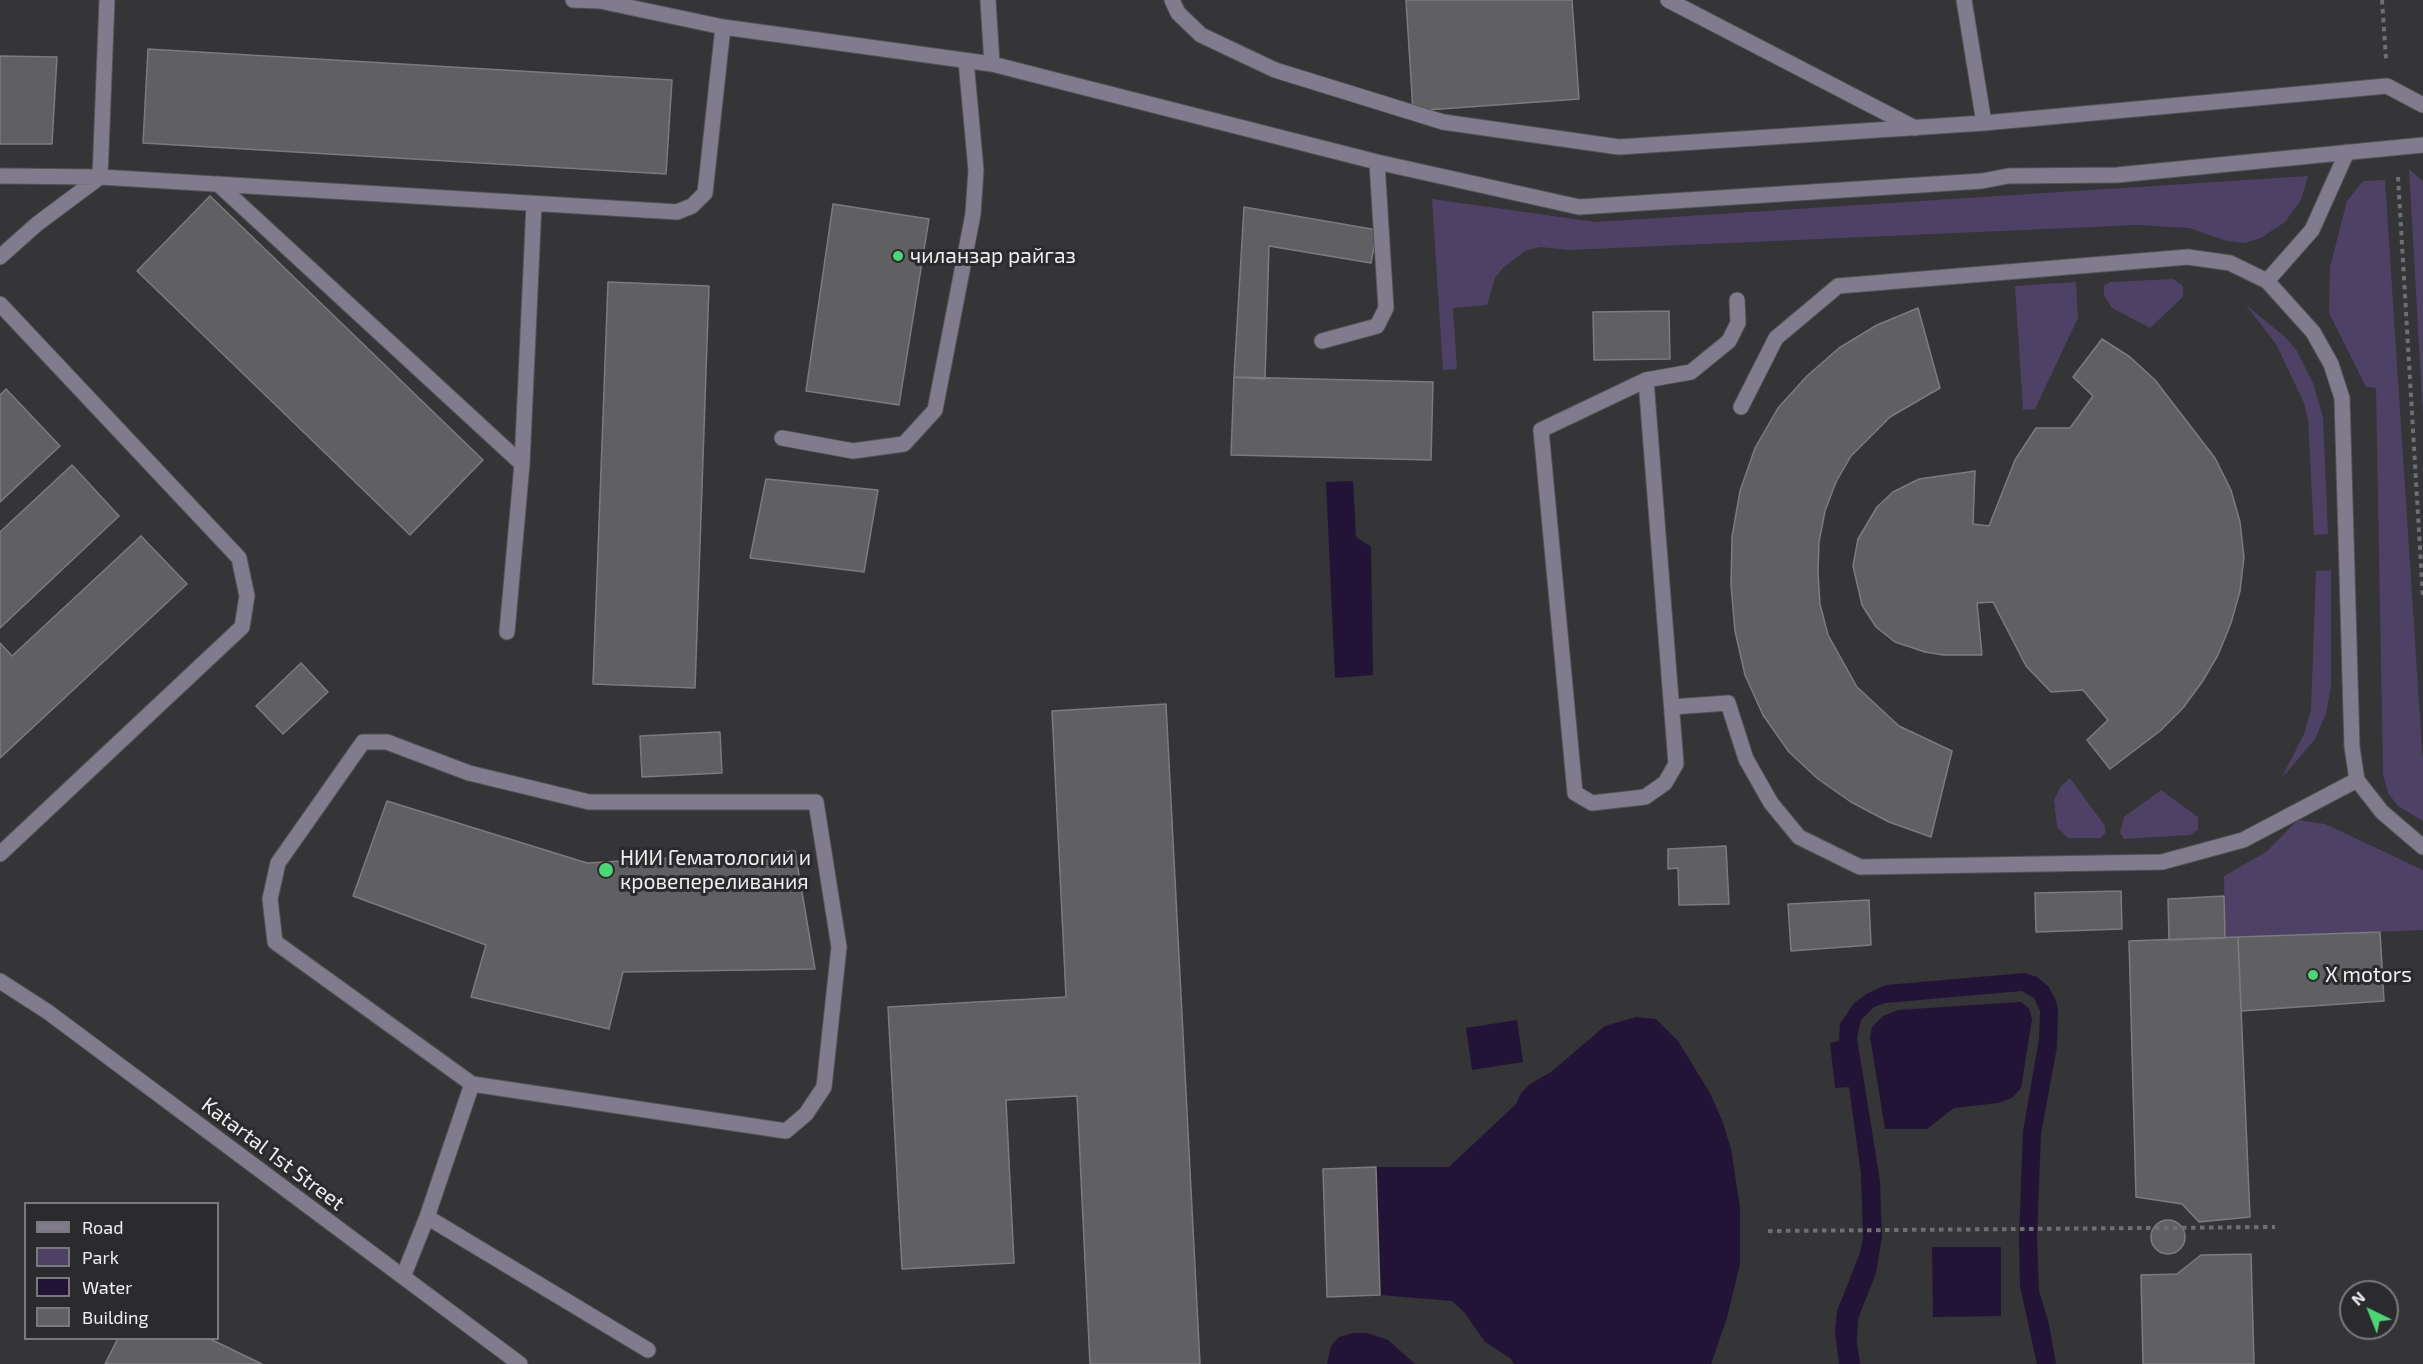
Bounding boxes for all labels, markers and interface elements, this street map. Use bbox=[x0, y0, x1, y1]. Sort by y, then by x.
place label: чиланзар райгаз bbox=[910, 243, 1076, 269]
marker: чиланзар райгаз bbox=[891, 249, 905, 263]
place label: НИИ Гематологии и кровепереливания bbox=[620, 845, 811, 895]
marker: НИИ Гематологии и кровепереливания bbox=[597, 861, 615, 879]
place label: X motors bbox=[2325, 962, 2412, 988]
marker: X motors bbox=[2306, 968, 2320, 982]
street label: Katartal 1st Street bbox=[197, 1092, 349, 1216]
legend bbox=[24, 1202, 219, 1340]
text: Road bbox=[82, 1216, 123, 1238]
text: Park bbox=[82, 1246, 119, 1268]
text: Water bbox=[82, 1276, 132, 1298]
north arrow bbox=[2339, 1280, 2399, 1340]
text: N bbox=[2347, 1287, 2368, 1309]
text: Building bbox=[82, 1306, 149, 1328]

